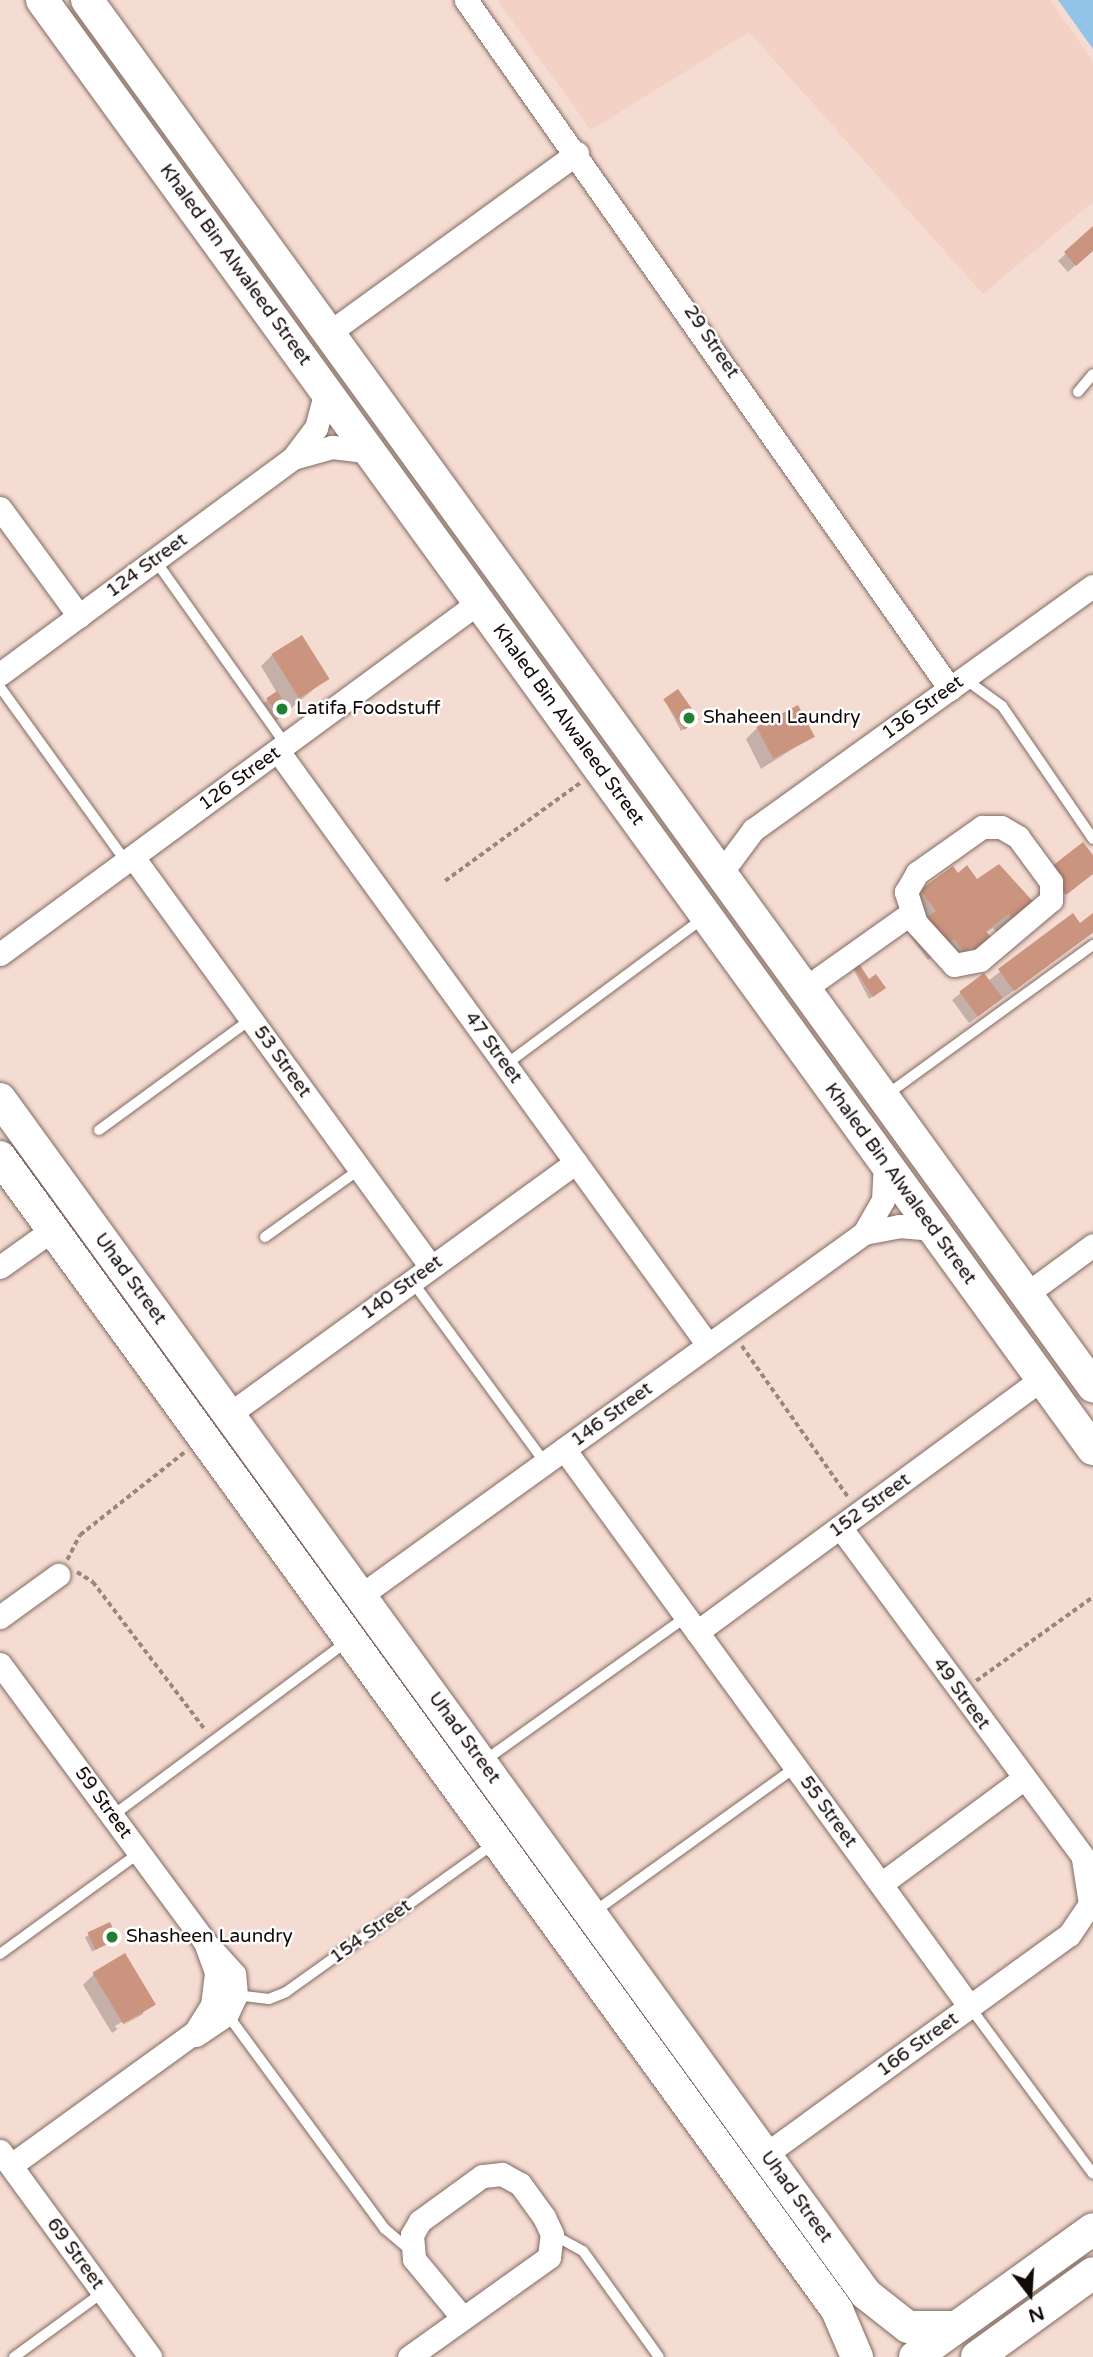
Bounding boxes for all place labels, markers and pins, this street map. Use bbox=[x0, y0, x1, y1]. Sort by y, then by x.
place label: Latifa Foodstuff bbox=[296, 698, 440, 720]
marker: Latifa Foodstuff bbox=[274, 701, 290, 717]
place label: Shaheen Laundry bbox=[703, 707, 861, 729]
marker: Shaheen Laundry bbox=[681, 710, 697, 726]
place label: Shasheen Laundry bbox=[126, 1926, 293, 1948]
marker: Shasheen Laundry bbox=[104, 1929, 120, 1945]

